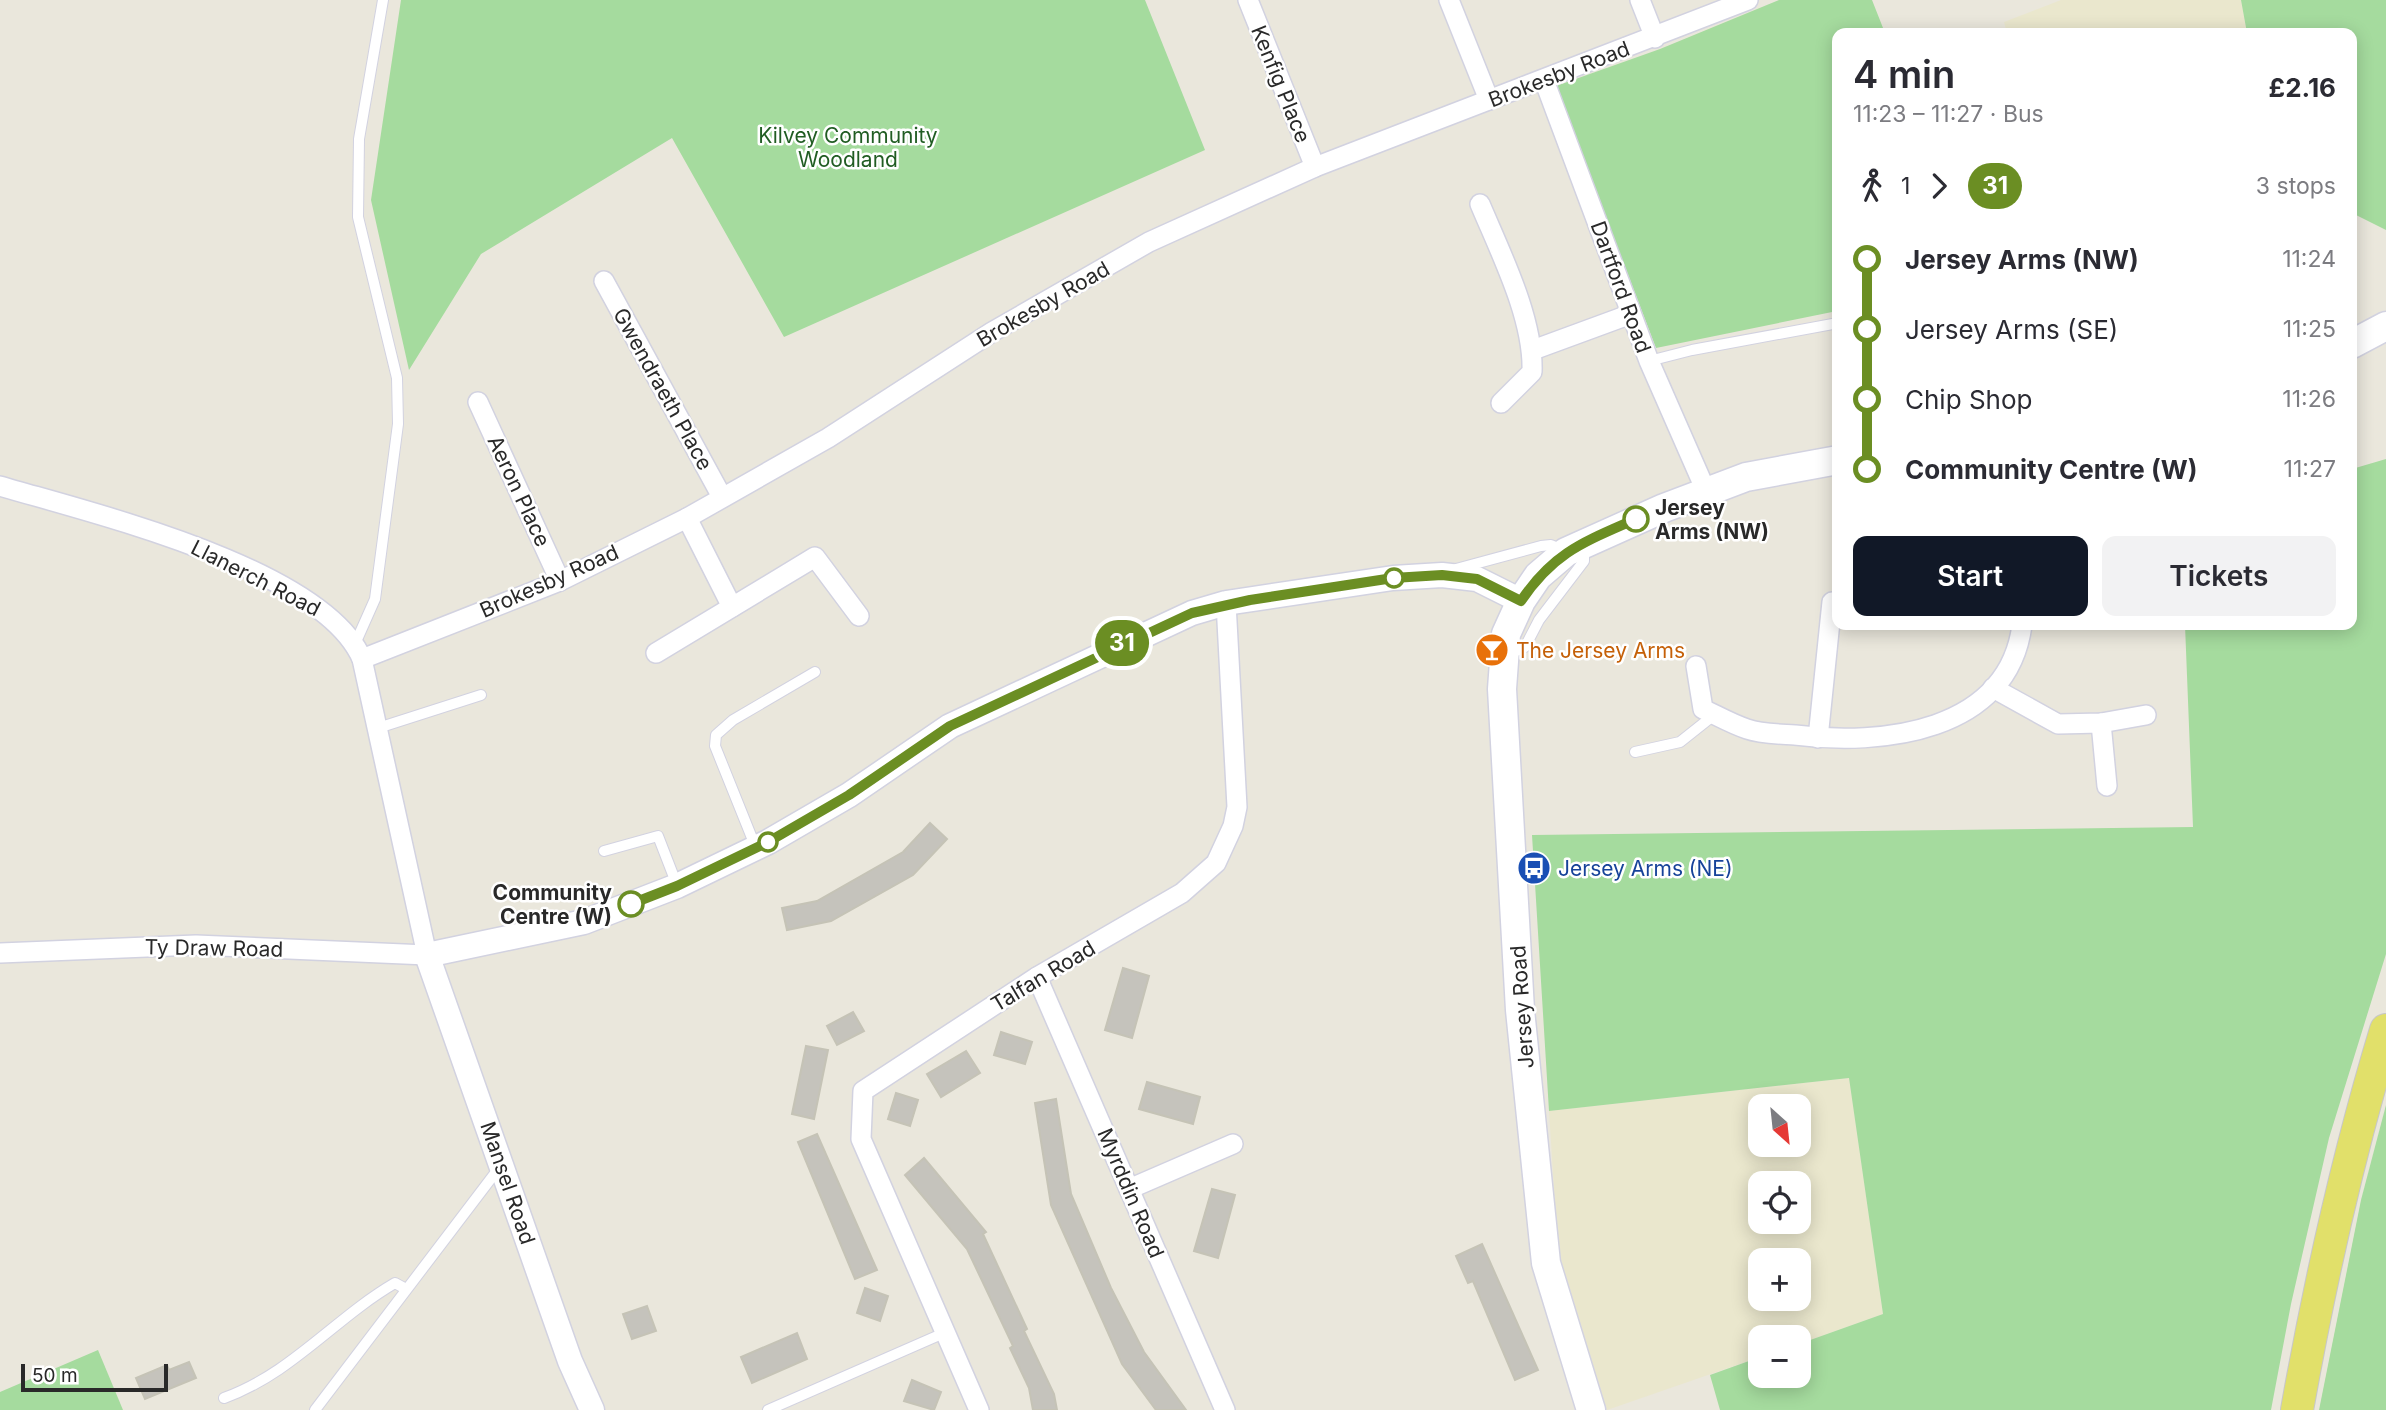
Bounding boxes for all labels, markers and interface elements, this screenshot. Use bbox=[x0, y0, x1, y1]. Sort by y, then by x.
street label: Kenfig Place bbox=[1246, 22, 1316, 146]
street label: Brokesby Road bbox=[1485, 36, 1633, 112]
text: 4 min bbox=[1853, 51, 1955, 97]
text: £2.16 bbox=[2269, 72, 2336, 103]
text: 11:23 – 11:27 · Bus bbox=[1853, 100, 2044, 128]
park label: Kilvey Community Woodland bbox=[758, 123, 938, 172]
icon: walk bbox=[1853, 167, 1891, 205]
icon: forward bbox=[1920, 167, 1958, 205]
text: 31 bbox=[1982, 171, 2008, 200]
text: 1 bbox=[1901, 172, 1910, 200]
text: 3 stops bbox=[2256, 172, 2336, 200]
street label: Dartford Road bbox=[1586, 218, 1656, 356]
text: Jersey Arms (NW) bbox=[1905, 244, 2139, 275]
text: 11:24 bbox=[2282, 245, 2336, 273]
street label: Brokesby Road bbox=[972, 256, 1114, 352]
street label: Gwendraeth Place bbox=[608, 303, 718, 475]
text: Jersey Arms (SE) bbox=[1905, 314, 2118, 345]
text: 11:25 bbox=[2283, 315, 2336, 343]
text: Chip Shop bbox=[1905, 384, 2032, 415]
text: 11:26 bbox=[2282, 385, 2336, 413]
street label: Aeron Place bbox=[482, 431, 556, 551]
text: Community Centre (W) bbox=[1905, 454, 2198, 485]
text: 11:27 bbox=[2284, 455, 2336, 483]
place label: Jersey Arms (NW) bbox=[1655, 495, 1769, 544]
marker: Jersey Arms (NW) bbox=[1623, 506, 1649, 532]
street label: Llanerch Road bbox=[187, 535, 325, 621]
button: Start bbox=[1853, 536, 2088, 616]
button: Tickets bbox=[2102, 536, 2336, 616]
street label: Brokesby Road bbox=[476, 539, 622, 623]
unlabelled marker bbox=[1384, 568, 1404, 588]
line badge: 31 bbox=[1090, 620, 1154, 666]
text: 31 bbox=[1109, 628, 1135, 657]
bar icon: The Jersey Arms bbox=[1473, 631, 1511, 669]
place label: The Jersey Arms bbox=[1516, 638, 1685, 663]
unlabelled marker bbox=[758, 832, 778, 852]
bus stop icon: Jersey Arms (NE) bbox=[1515, 849, 1553, 887]
place label: Jersey Arms (NE) bbox=[1558, 856, 1733, 881]
place label: Community Centre (W) bbox=[493, 880, 612, 929]
marker: Community Centre (W) bbox=[618, 891, 644, 917]
street label: Ty Draw Road bbox=[145, 934, 283, 962]
street label: Talfan Road bbox=[986, 935, 1100, 1017]
street label: Jersey Road bbox=[1505, 945, 1539, 1069]
north arrow bbox=[1748, 1094, 1811, 1157]
map controls bbox=[1748, 1094, 1811, 1388]
street label: Mansel Road bbox=[475, 1118, 541, 1248]
street label: Myrddin Road bbox=[1092, 1125, 1170, 1261]
button: locate bbox=[1748, 1171, 1811, 1234]
button: + bbox=[1748, 1248, 1811, 1311]
button: − bbox=[1748, 1325, 1811, 1388]
scale bar bbox=[21, 1361, 168, 1393]
text: 50 m bbox=[32, 1364, 78, 1387]

